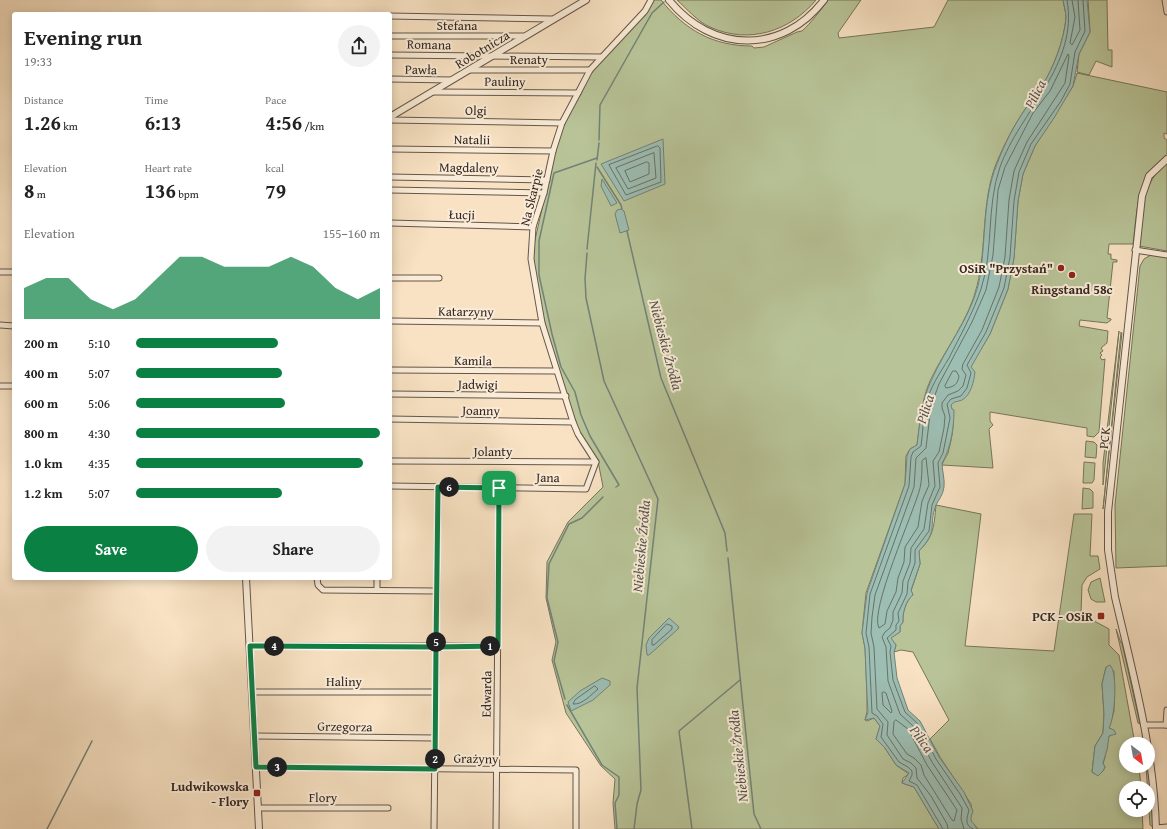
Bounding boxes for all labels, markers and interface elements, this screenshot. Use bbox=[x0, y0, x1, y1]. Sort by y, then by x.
street label: Stefana bbox=[437, 16, 478, 35]
text: Evening run bbox=[24, 21, 142, 53]
button: share bbox=[338, 25, 380, 67]
street label: Robotnicza bbox=[451, 25, 514, 73]
street label: Romana bbox=[407, 35, 452, 54]
street label: Renaty bbox=[510, 50, 549, 69]
text: 19:33 bbox=[24, 52, 52, 71]
street label: Pawła bbox=[405, 60, 438, 79]
street label: Pauliny bbox=[484, 72, 526, 91]
water label: Pilica bbox=[1019, 76, 1051, 113]
text: Distance bbox=[24, 92, 63, 108]
text: Time bbox=[145, 92, 168, 108]
text: Pace bbox=[265, 92, 286, 108]
street label: Olgi bbox=[465, 101, 487, 120]
text: 1.26 bbox=[24, 108, 61, 137]
text: 6:13 bbox=[145, 108, 181, 137]
text: 4:56 bbox=[265, 108, 302, 137]
text: km bbox=[61, 118, 78, 134]
text: /km bbox=[302, 118, 324, 134]
street label: Natalii bbox=[454, 130, 491, 149]
street label: Magdaleny bbox=[439, 157, 500, 178]
text: Elevation bbox=[24, 160, 67, 176]
text: Heart rate bbox=[145, 160, 192, 176]
text: kcal bbox=[265, 160, 284, 176]
street label: Na Skarpie bbox=[515, 166, 548, 228]
text: 8 bbox=[24, 176, 34, 205]
text: 136 bbox=[145, 176, 176, 205]
text: 79 bbox=[265, 176, 286, 205]
text: m bbox=[34, 186, 46, 202]
text: bpm bbox=[176, 186, 199, 202]
street label: Łucji bbox=[449, 205, 476, 224]
text: Elevation bbox=[24, 224, 75, 243]
text: 155–160 m bbox=[323, 224, 380, 243]
place label: OSiR "Przystań" bbox=[959, 259, 1053, 278]
marker: OSiR "Przystań" bbox=[1056, 263, 1066, 273]
marker: Ringstand 58c bbox=[1067, 270, 1077, 280]
place label: Ringstand 58c bbox=[1031, 280, 1113, 299]
water label: Niebieskie Żródła bbox=[644, 298, 688, 393]
street label: Katarzyny bbox=[438, 302, 495, 321]
text: 200 m bbox=[24, 334, 58, 353]
text: 5:10 bbox=[88, 334, 110, 353]
street label: Kamila bbox=[454, 351, 493, 370]
text: 400 m bbox=[24, 364, 58, 383]
text: 5:07 bbox=[88, 364, 110, 383]
street label: Jadwigi bbox=[456, 375, 499, 394]
water label: Pilica bbox=[911, 391, 939, 427]
text: 600 m bbox=[24, 394, 58, 413]
text: 5:06 bbox=[88, 394, 110, 413]
street label: Joanny bbox=[460, 401, 501, 420]
text: 800 m bbox=[24, 424, 58, 443]
text: 4:30 bbox=[88, 424, 110, 443]
street label: PCK bbox=[1094, 426, 1115, 450]
street label: Jolanty bbox=[472, 442, 513, 461]
text: 1.0 km bbox=[24, 454, 63, 473]
text: 4:35 bbox=[88, 454, 110, 473]
street label: Jana bbox=[534, 468, 561, 487]
pin bbox=[482, 471, 516, 505]
pin: 6 bbox=[439, 477, 459, 497]
icon: arrive bbox=[488, 477, 510, 499]
text: 6 bbox=[446, 479, 452, 495]
text: 1.2 km bbox=[24, 484, 63, 503]
text: 5:07 bbox=[88, 484, 110, 503]
water label: Niebieskie Źródła bbox=[627, 499, 655, 593]
button: Save bbox=[24, 526, 198, 572]
button: Share bbox=[206, 526, 380, 572]
place label: PCK - OSiR bbox=[1032, 607, 1094, 626]
marker: PCK - OSiR bbox=[1096, 611, 1106, 621]
pin: 5 bbox=[426, 632, 446, 652]
text: 5 bbox=[433, 634, 439, 650]
pin: 4 bbox=[264, 636, 284, 656]
pin: 1 bbox=[480, 636, 500, 656]
text: 4 bbox=[271, 638, 277, 654]
text: 1 bbox=[487, 638, 493, 654]
street label: Edwarda bbox=[477, 669, 496, 718]
street label: Haliny bbox=[326, 672, 362, 691]
water label: Niebieskie Żródła bbox=[723, 709, 753, 803]
street label: Grzegorza bbox=[317, 717, 374, 736]
water label: Pilica bbox=[905, 720, 939, 757]
north arrow bbox=[1119, 737, 1155, 773]
map controls bbox=[1119, 737, 1155, 817]
pin: 2 bbox=[425, 749, 445, 769]
street label: Grażyny bbox=[453, 749, 499, 768]
text: 2 bbox=[432, 751, 438, 767]
pin: 3 bbox=[267, 757, 287, 777]
text: 3 bbox=[274, 759, 280, 775]
place label: Ludwikowska - Flory bbox=[171, 777, 249, 811]
button: locate bbox=[1119, 781, 1155, 817]
marker: Ludwikowska - Flory bbox=[252, 788, 262, 798]
street label: Flory bbox=[309, 788, 338, 807]

